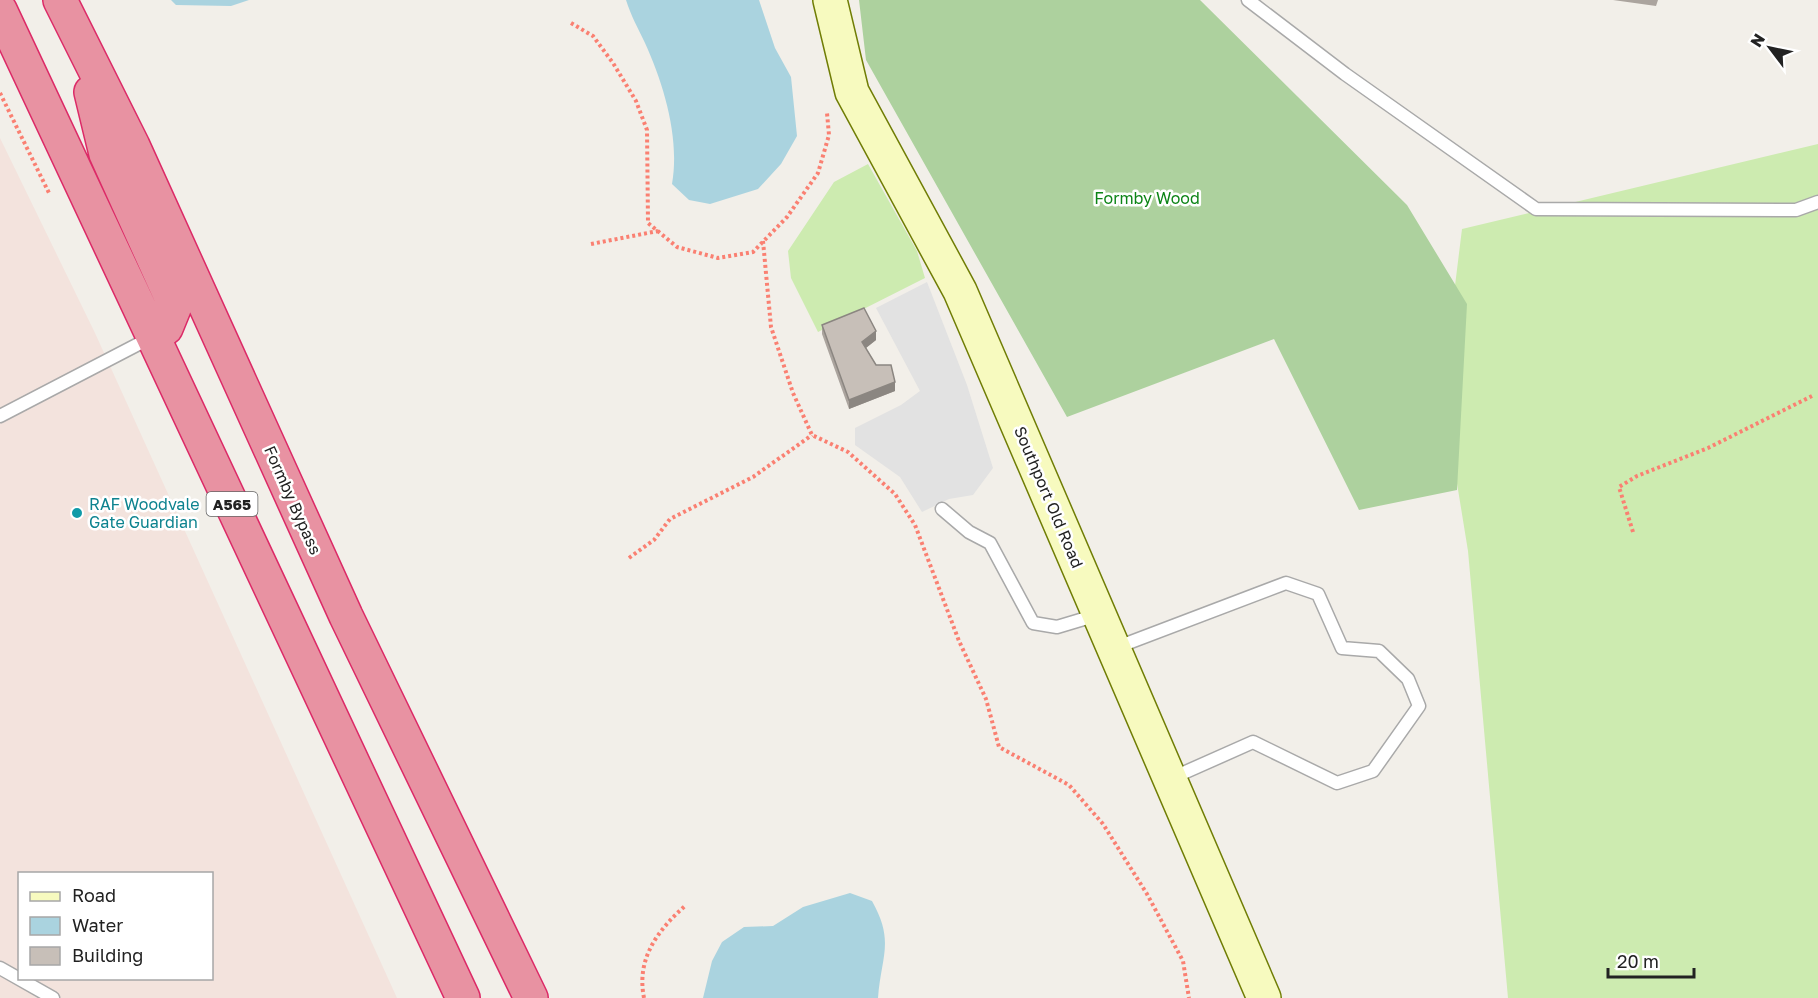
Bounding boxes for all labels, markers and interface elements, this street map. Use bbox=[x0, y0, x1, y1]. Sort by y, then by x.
north arrow bbox=[1740, 18, 1800, 78]
text: N bbox=[1746, 30, 1769, 51]
park label: Formby Wood bbox=[1094, 188, 1200, 208]
street label: Southport Old Road bbox=[1010, 423, 1088, 571]
street label: Formby Bypass bbox=[260, 442, 326, 558]
road number: A565 bbox=[206, 492, 258, 516]
place label: RAF Woodvale Gate Guardian bbox=[89, 494, 200, 532]
marker: RAF Woodvale Gate Guardian bbox=[70, 506, 84, 520]
legend bbox=[18, 872, 213, 980]
text: Road bbox=[72, 884, 116, 906]
text: Water bbox=[72, 914, 123, 936]
scale bar bbox=[1608, 941, 1694, 979]
text: Building bbox=[72, 944, 143, 966]
text: 20 m bbox=[1617, 950, 1659, 972]

